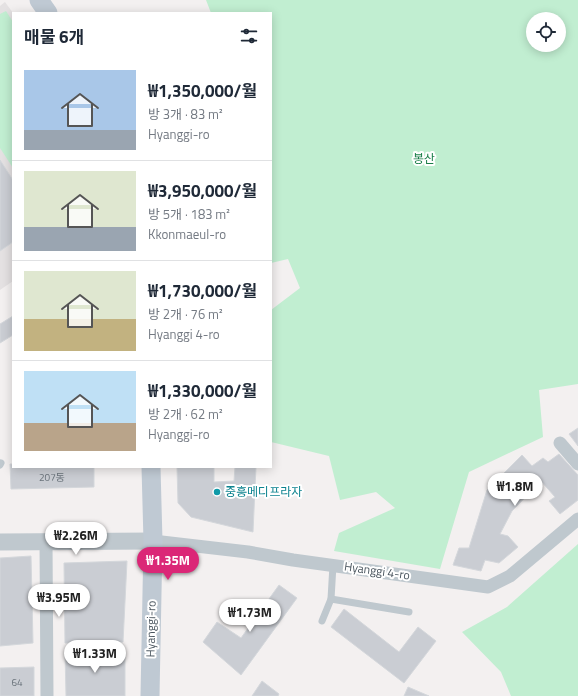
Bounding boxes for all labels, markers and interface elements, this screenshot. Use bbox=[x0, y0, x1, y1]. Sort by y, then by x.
map controls bbox=[526, 12, 566, 52]
button: locate bbox=[526, 12, 566, 52]
text: 매물 6개 bbox=[24, 24, 84, 50]
icon: filters bbox=[238, 25, 260, 47]
text: ₩1,350,000/월 bbox=[148, 78, 257, 104]
icon: home bbox=[56, 86, 104, 134]
text: 방 3개 · 83 m² bbox=[148, 104, 223, 124]
text: Hyanggi-ro bbox=[148, 124, 210, 144]
park label: 봉산 bbox=[413, 149, 435, 168]
text: ₩3,950,000/월 bbox=[148, 178, 257, 204]
icon: home bbox=[56, 187, 104, 235]
text: 방 5개 · 183 m² bbox=[148, 204, 230, 224]
text: Kkonmaeul-ro bbox=[148, 224, 226, 244]
text: ₩1,730,000/월 bbox=[148, 278, 257, 304]
icon: home bbox=[56, 287, 104, 335]
text: 방 2개 · 76 m² bbox=[148, 304, 223, 324]
text: Hyanggi 4-ro bbox=[148, 324, 220, 344]
text: ₩1,330,000/월 bbox=[148, 378, 257, 404]
icon: home bbox=[56, 387, 104, 435]
text: 방 2개 · 62 m² bbox=[148, 404, 223, 424]
text: Hyanggi-ro bbox=[148, 424, 210, 444]
house number: 207동 bbox=[39, 470, 65, 485]
pin: ₩1.8M bbox=[487, 473, 543, 507]
text: ₩1.8M bbox=[497, 476, 533, 496]
place label: 중흥메디프라자 bbox=[225, 482, 302, 501]
marker: 중흥메디프라자 bbox=[212, 487, 222, 497]
pin: ₩2.26M bbox=[43, 522, 109, 556]
text: ₩2.26M bbox=[54, 525, 98, 545]
pin: ₩1.35M bbox=[135, 547, 201, 581]
text: ₩1.35M bbox=[146, 550, 190, 570]
street label: Hyanggi 4-ro bbox=[343, 556, 411, 585]
pin: ₩3.95M bbox=[26, 584, 92, 618]
text: ₩3.95M bbox=[37, 587, 81, 607]
pin: ₩1.73M bbox=[217, 599, 283, 633]
street label: Hyanggi-ro bbox=[141, 600, 160, 658]
text: ₩1.73M bbox=[228, 602, 272, 622]
pin: ₩1.33M bbox=[62, 640, 128, 674]
text: ₩1.33M bbox=[73, 643, 117, 663]
house number: 64 bbox=[11, 675, 23, 690]

